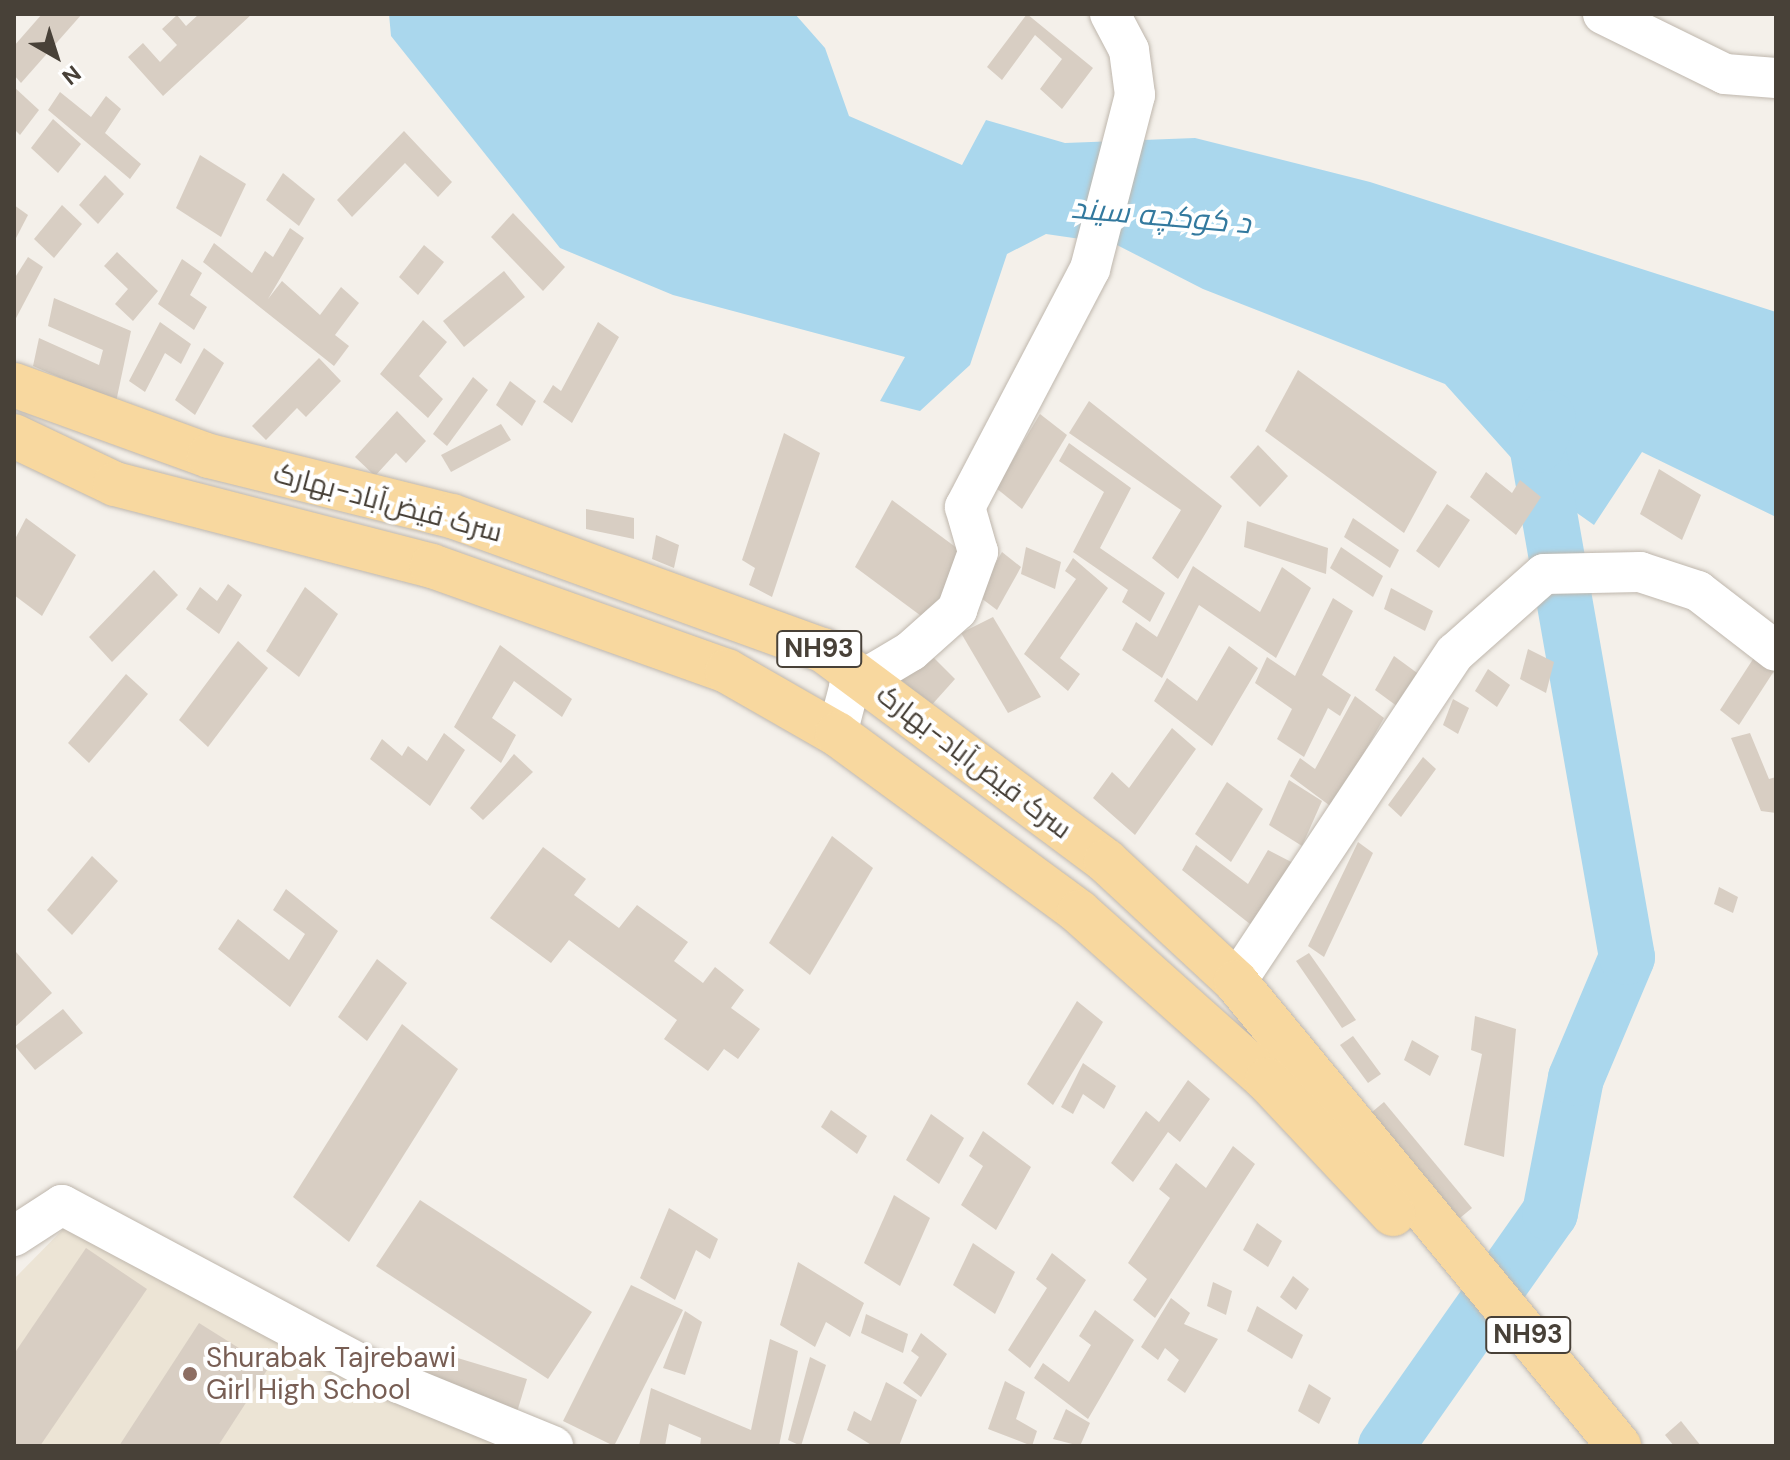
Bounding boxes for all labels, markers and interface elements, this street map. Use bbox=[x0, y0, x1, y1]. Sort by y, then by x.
north arrow bbox=[16, 16, 96, 96]
text: N bbox=[56, 59, 87, 91]
water label: د کوکچه سیند bbox=[1070, 190, 1252, 242]
street label: سرک فیض‌آباد-بهارک bbox=[270, 456, 506, 550]
road number: NH93 bbox=[775, 627, 863, 671]
street label: سرک فیض‌آباد-بهارک bbox=[870, 678, 1078, 846]
road number: NH93 bbox=[1484, 1313, 1572, 1357]
place label: Shurabak Tajrebawi Girl High School bbox=[206, 1341, 456, 1407]
marker: Shurabak Tajrebawi Girl High School bbox=[181, 1365, 199, 1383]

